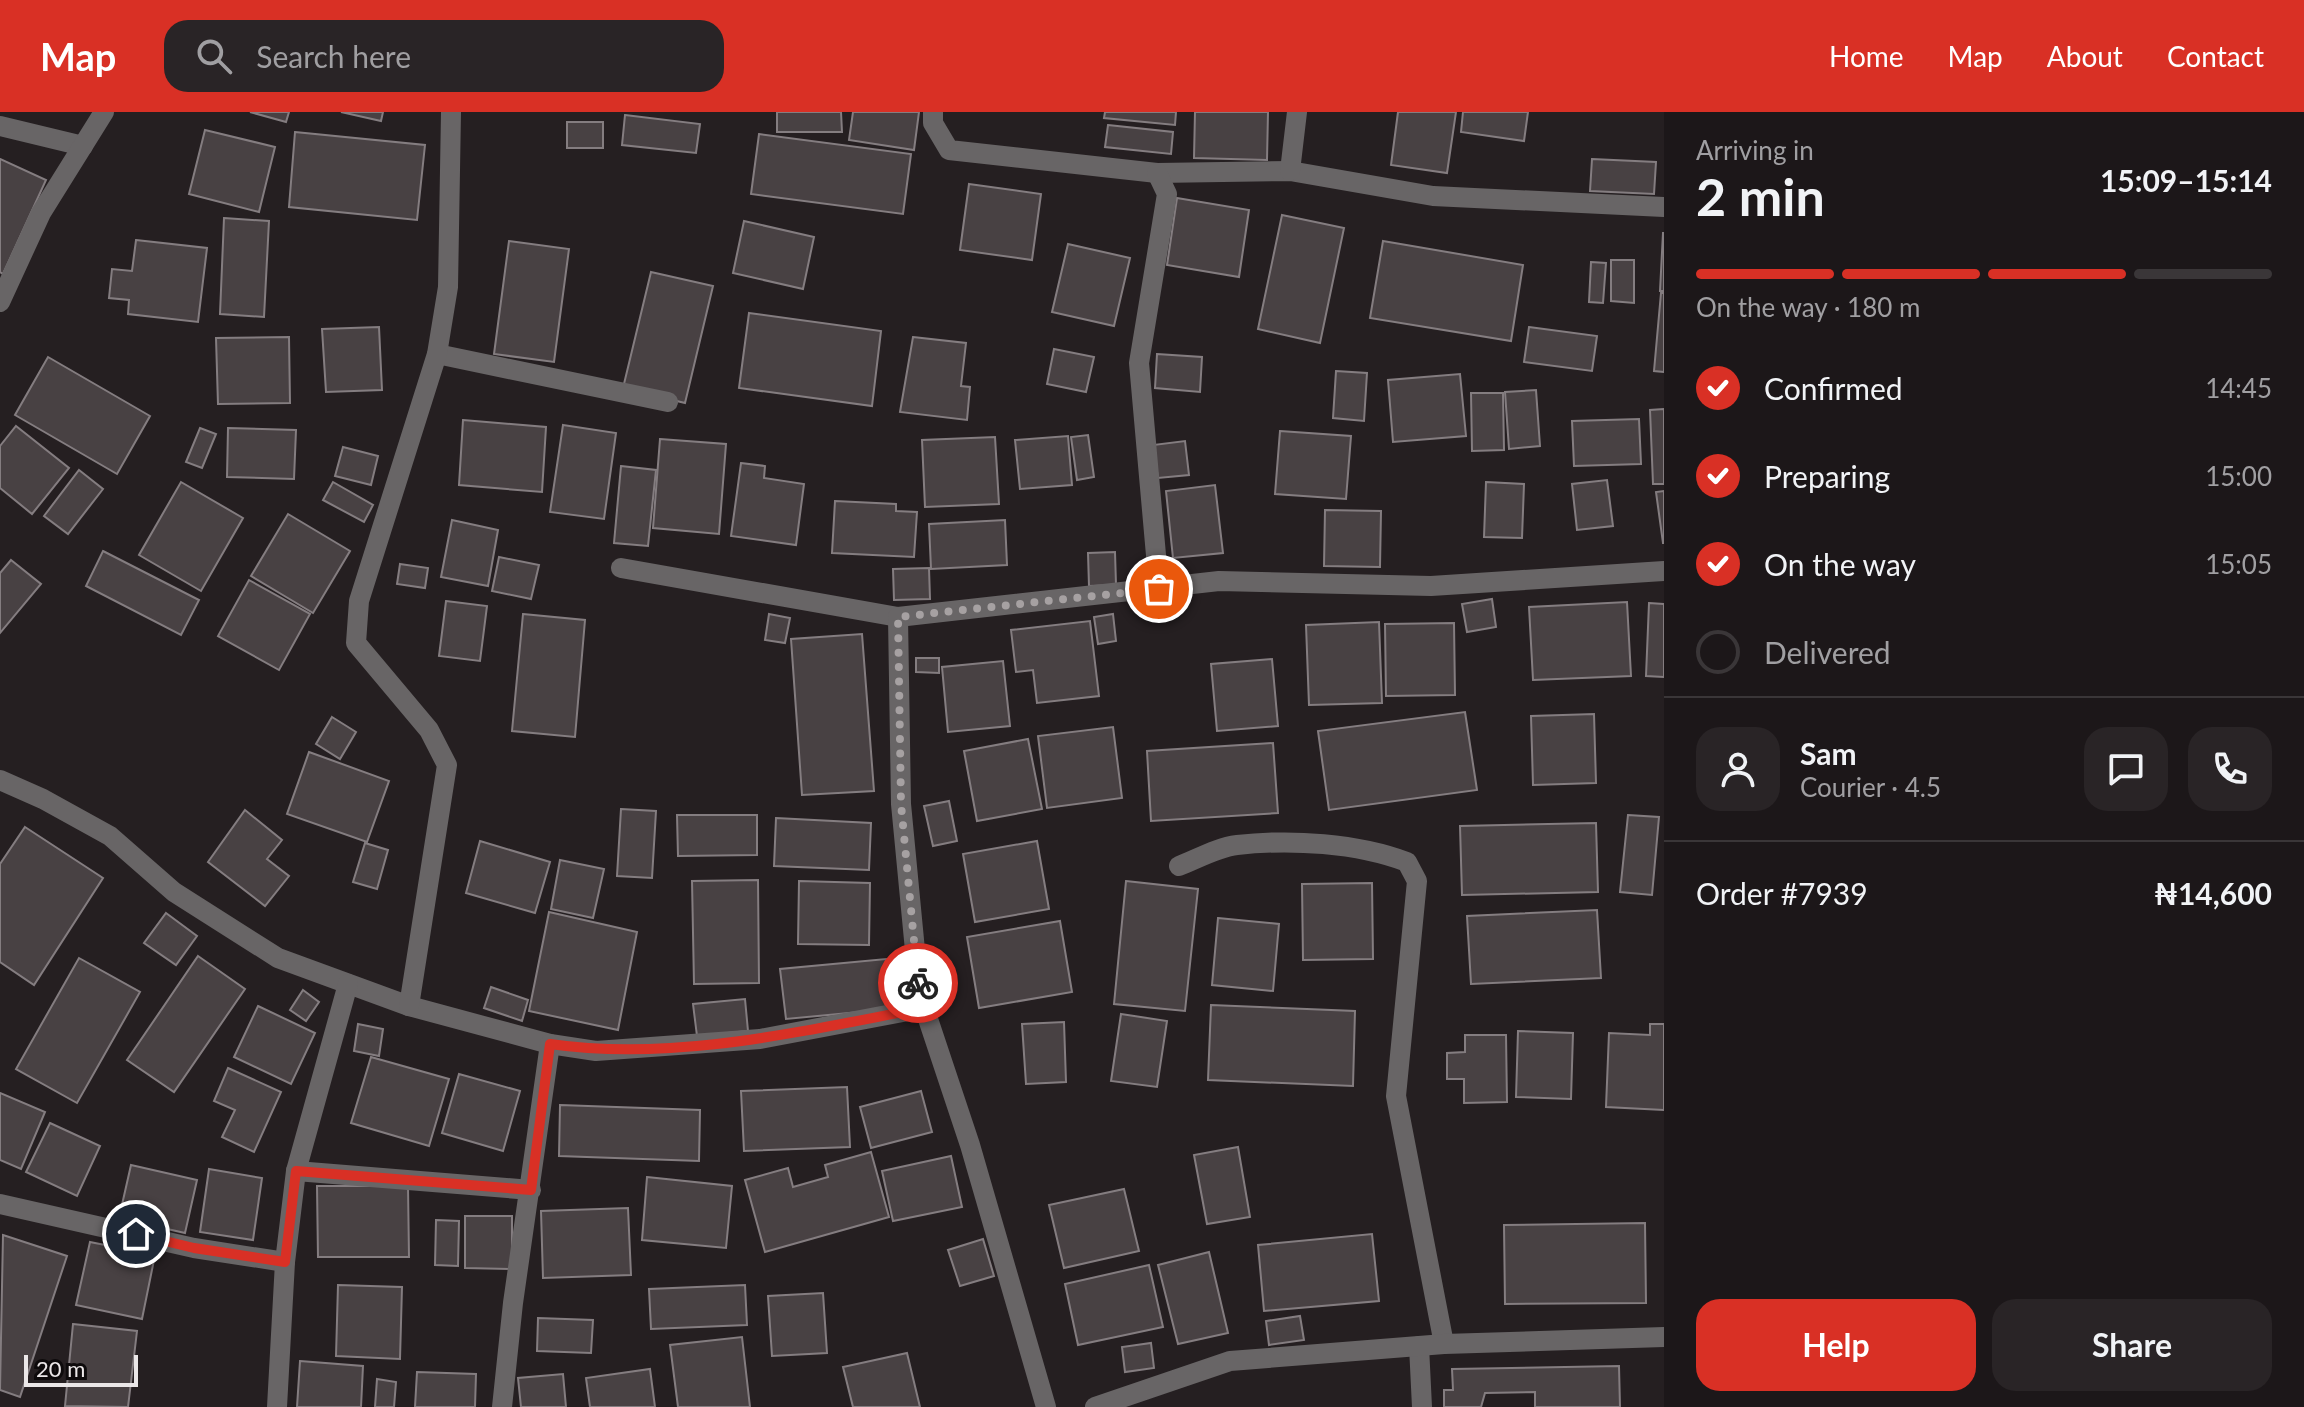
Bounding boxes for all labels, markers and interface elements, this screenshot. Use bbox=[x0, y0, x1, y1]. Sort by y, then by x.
search box bbox=[164, 20, 724, 92]
text: Map bbox=[40, 33, 116, 79]
icon: search bbox=[192, 34, 236, 78]
text: Search here bbox=[256, 38, 411, 74]
text: Home bbox=[1829, 39, 1904, 73]
text: Map bbox=[1948, 39, 2003, 73]
text: About bbox=[2047, 39, 2123, 73]
text: Contact bbox=[2167, 39, 2264, 73]
text: Arriving in bbox=[1696, 134, 1814, 166]
text: 15:09–15:14 bbox=[2100, 162, 2272, 198]
text: 2 min bbox=[1696, 165, 1825, 227]
text: On the way · 180 m bbox=[1696, 291, 1920, 323]
icon: check bbox=[1696, 366, 1740, 410]
text: Confirmed bbox=[1764, 370, 1903, 406]
text: 14:45 bbox=[2205, 372, 2272, 404]
icon: check bbox=[1696, 454, 1740, 498]
text: Preparing bbox=[1764, 458, 1890, 494]
text: 15:00 bbox=[2205, 460, 2272, 492]
icon: check bbox=[1696, 542, 1740, 586]
text: On the way bbox=[1764, 546, 1916, 582]
text: 15:05 bbox=[2205, 548, 2272, 580]
pin bbox=[1125, 555, 1193, 623]
icon: bag bbox=[1137, 567, 1181, 611]
text: Delivered bbox=[1764, 634, 1891, 670]
button: person bbox=[1696, 727, 1780, 811]
button: chat bbox=[2084, 727, 2168, 811]
button: phone bbox=[2188, 727, 2272, 811]
text: Sam bbox=[1800, 735, 1857, 771]
text: Courier · 4.5 bbox=[1800, 771, 1941, 803]
text: Order #7939 bbox=[1696, 875, 1868, 911]
text: ₦14,600 bbox=[2154, 875, 2272, 911]
courier bbox=[878, 943, 958, 1023]
icon: bike bbox=[896, 961, 940, 1005]
pin bbox=[102, 1200, 170, 1268]
icon: home bbox=[114, 1212, 158, 1256]
button: Help bbox=[1696, 1299, 1976, 1391]
button: Share bbox=[1992, 1299, 2272, 1391]
scale bar bbox=[24, 1351, 138, 1387]
text: 20 m bbox=[36, 1355, 85, 1382]

